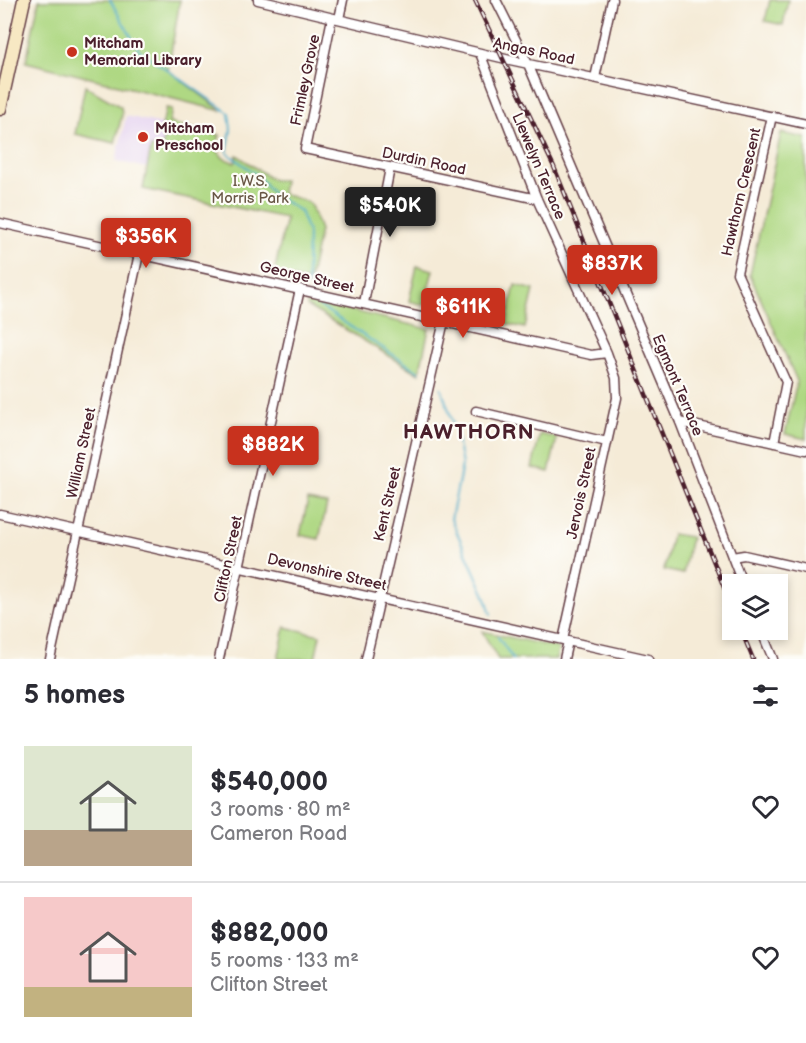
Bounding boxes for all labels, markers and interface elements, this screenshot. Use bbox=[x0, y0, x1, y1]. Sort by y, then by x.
street label: Frimley Grove bbox=[287, 33, 324, 127]
place label: Mitcham Memorial Library bbox=[84, 34, 202, 70]
street label: Angas Road bbox=[492, 34, 576, 69]
marker: Mitcham Memorial Library bbox=[65, 45, 79, 59]
street label: Llewelyn Terrace bbox=[508, 110, 570, 222]
place label: Mitcham Preschool bbox=[155, 119, 223, 155]
street label: Hawthorn Crescent bbox=[717, 126, 766, 258]
marker: Mitcham Preschool bbox=[136, 130, 150, 144]
street label: Durdin Road bbox=[380, 143, 468, 180]
park label: I.W.S. Morris Park bbox=[211, 172, 289, 208]
pin: $540K bbox=[348, 187, 432, 238]
text: $540K bbox=[359, 194, 421, 218]
pin: $356K bbox=[104, 218, 188, 269]
text: $356K bbox=[115, 225, 177, 249]
pin: $837K bbox=[570, 245, 654, 296]
text: $837K bbox=[581, 252, 643, 276]
street label: George Street bbox=[258, 257, 356, 298]
pin: $611K bbox=[421, 288, 505, 339]
text: $611K bbox=[435, 295, 491, 319]
street label: Egmont Terrace bbox=[648, 332, 707, 439]
street label: William Street bbox=[63, 406, 100, 500]
district label: HAWTHORN bbox=[403, 420, 535, 445]
pin: $882K bbox=[231, 426, 315, 477]
text: $882K bbox=[242, 433, 304, 457]
street label: Jervois Street bbox=[562, 445, 601, 541]
street label: Kent Street bbox=[370, 464, 405, 543]
street label: Clifton Street bbox=[210, 514, 247, 604]
street label: Devonshire Street bbox=[265, 550, 389, 596]
map controls bbox=[722, 574, 788, 640]
button: layers bbox=[722, 574, 788, 640]
icon: filters bbox=[749, 679, 782, 712]
text: 5 homes bbox=[24, 680, 125, 711]
text: $540,000 bbox=[210, 767, 328, 798]
icon: home bbox=[72, 770, 144, 842]
icon: heart bbox=[749, 790, 782, 823]
text: 3 rooms · 80 m² bbox=[210, 798, 351, 822]
text: Cameron Road bbox=[210, 822, 347, 846]
text: $882,000 bbox=[210, 918, 328, 949]
icon: home bbox=[72, 921, 144, 993]
icon: heart bbox=[749, 941, 782, 974]
text: 5 rooms · 133 m² bbox=[210, 949, 359, 973]
text: Clifton Street bbox=[210, 973, 328, 997]

